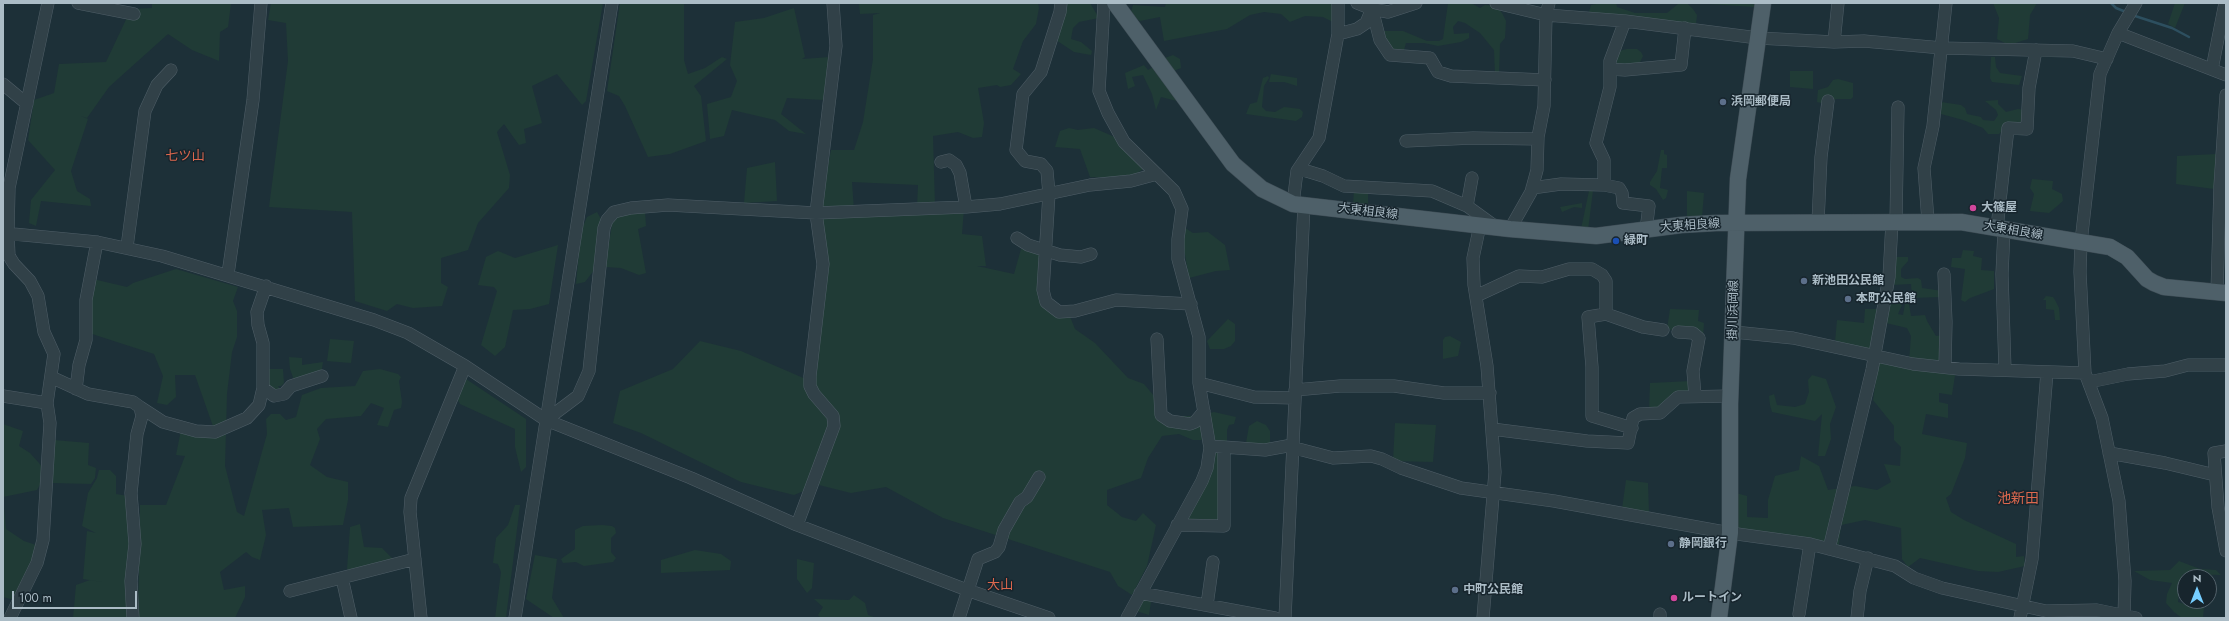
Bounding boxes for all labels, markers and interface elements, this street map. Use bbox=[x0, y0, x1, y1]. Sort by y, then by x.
place label: 浜岡郵便局 bbox=[1731, 95, 1791, 109]
marker: 浜岡郵便局 bbox=[1718, 97, 1728, 107]
district label: 七ツ山 bbox=[166, 149, 204, 165]
street label: 大東相良線 bbox=[1337, 201, 1399, 223]
place label: 大篠屋 bbox=[1981, 201, 2017, 215]
marker: 大篠屋 bbox=[1968, 203, 1978, 213]
street label: 大東相良線 bbox=[1660, 217, 1720, 235]
street label: 大東相良線 bbox=[1982, 219, 2044, 243]
place label: 緑町 bbox=[1624, 234, 1648, 248]
marker: 緑町 bbox=[1611, 236, 1621, 246]
place label: 新池田公民館 bbox=[1812, 274, 1884, 288]
marker: 新池田公民館 bbox=[1799, 276, 1809, 286]
street label: 掛川浜岡線 bbox=[1726, 280, 1742, 340]
place label: 本町公民館 bbox=[1856, 292, 1916, 306]
marker: 本町公民館 bbox=[1843, 294, 1853, 304]
district label: 池新田 bbox=[1997, 492, 2039, 508]
place label: 静岡銀行 bbox=[1679, 537, 1727, 551]
marker: 静岡銀行 bbox=[1666, 539, 1676, 549]
north arrow bbox=[2177, 569, 2217, 609]
text: N bbox=[2193, 570, 2201, 586]
district label: 大山 bbox=[987, 578, 1013, 594]
scale bar bbox=[14, 583, 139, 609]
place label: 中町公民館 bbox=[1463, 583, 1523, 597]
marker: 中町公民館 bbox=[1450, 585, 1460, 595]
text: 100 m bbox=[19, 589, 52, 607]
place label: ルートイン bbox=[1682, 591, 1742, 605]
marker: ルートイン bbox=[1669, 593, 1679, 603]

